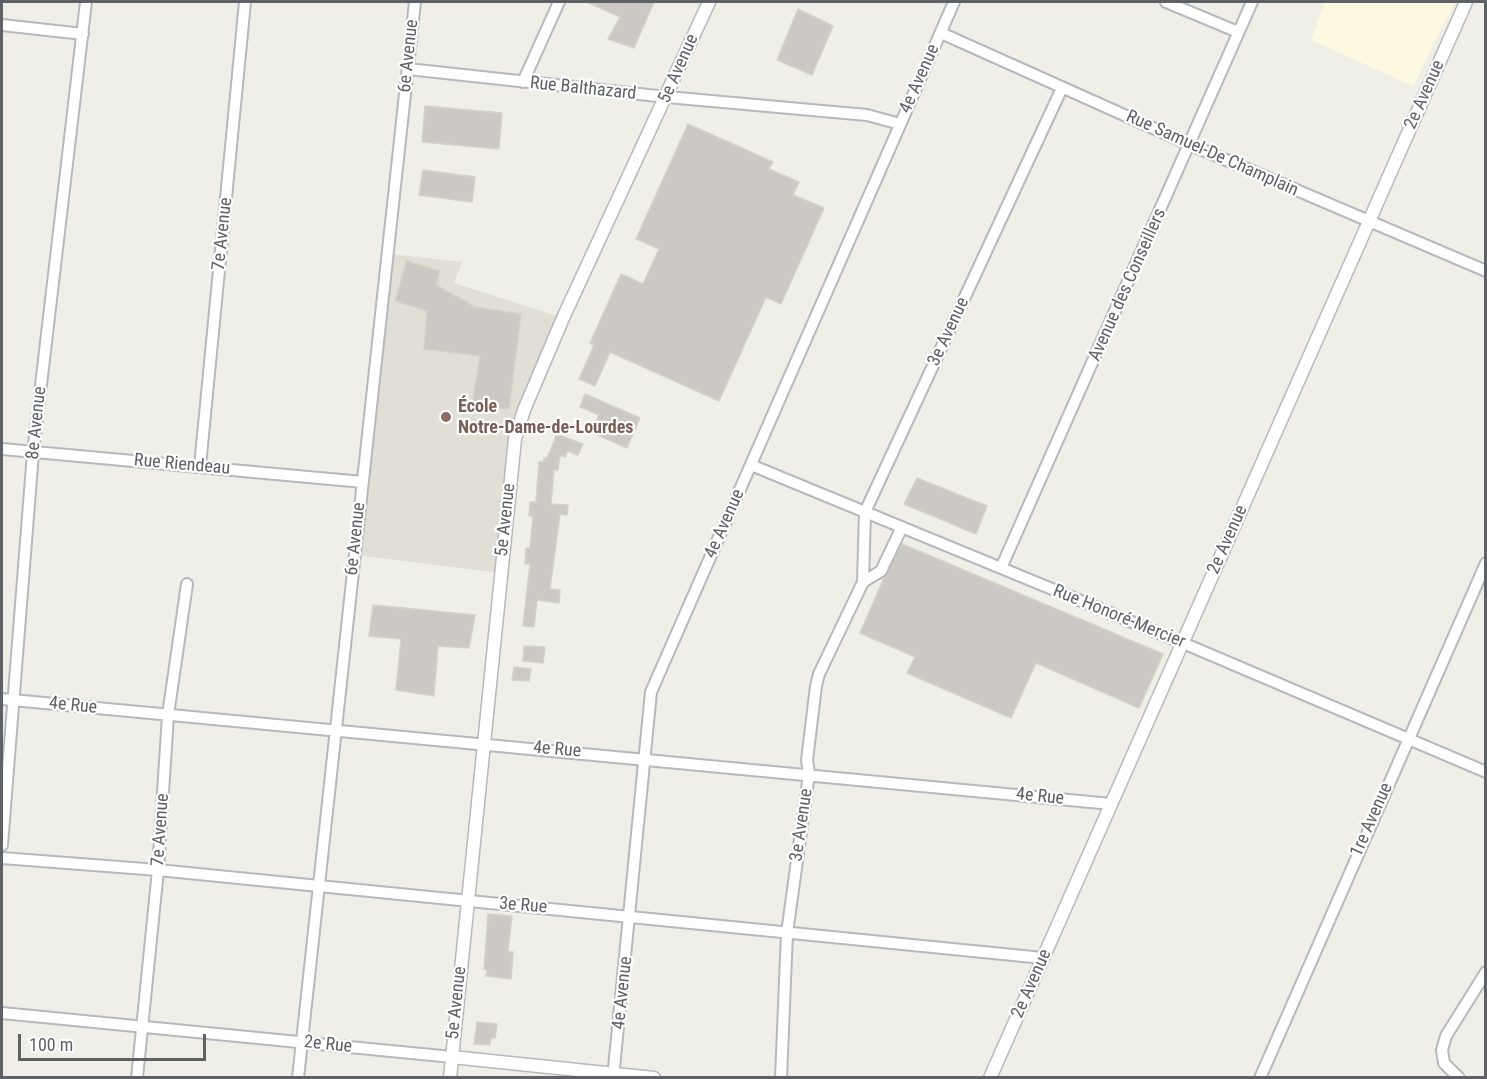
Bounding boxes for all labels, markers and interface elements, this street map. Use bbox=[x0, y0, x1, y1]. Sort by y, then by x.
street label: 6e Avenue bbox=[394, 18, 424, 94]
street label: 5e Avenue bbox=[654, 31, 704, 107]
street label: 4e Avenue bbox=[895, 41, 945, 117]
street label: 2e Avenue bbox=[1400, 57, 1450, 133]
street label: Rue Balthazard bbox=[529, 73, 637, 105]
street label: Rue Samuel-De Champlain bbox=[1122, 106, 1302, 202]
street label: 7e Avenue bbox=[208, 196, 238, 272]
street label: Avenue des Conseillers bbox=[1085, 205, 1171, 365]
street label: 3e Avenue bbox=[924, 294, 974, 370]
street label: 8e Avenue bbox=[22, 385, 52, 461]
place label: École Notre-Dame-de-Lourdes bbox=[458, 396, 633, 438]
marker: École Notre-Dame-de-Lourdes bbox=[439, 410, 453, 424]
street label: Rue Riendeau bbox=[133, 450, 231, 480]
street label: 5e Avenue bbox=[491, 482, 521, 558]
street label: 4e Avenue bbox=[700, 486, 750, 562]
street label: 6e Avenue bbox=[341, 501, 371, 577]
street label: 2e Avenue bbox=[1203, 502, 1253, 578]
street label: Rue Honoré-Mercier bbox=[1050, 581, 1188, 653]
street label: 4e Rue bbox=[48, 693, 98, 719]
street label: 4e Rue bbox=[532, 737, 582, 763]
street label: 1re Avenue bbox=[1346, 780, 1398, 860]
street label: 4e Rue bbox=[1015, 784, 1065, 810]
street label: 3e Avenue bbox=[786, 787, 818, 863]
street label: 7e Avenue bbox=[148, 793, 174, 867]
street label: 3e Rue bbox=[498, 893, 548, 919]
street label: 2e Avenue bbox=[1007, 946, 1057, 1022]
street label: 4e Avenue bbox=[608, 955, 638, 1031]
street label: 5e Avenue bbox=[442, 965, 472, 1041]
scale bar bbox=[21, 1022, 208, 1060]
street label: 2e Rue bbox=[303, 1032, 353, 1058]
text: 100 m bbox=[29, 1034, 73, 1055]

